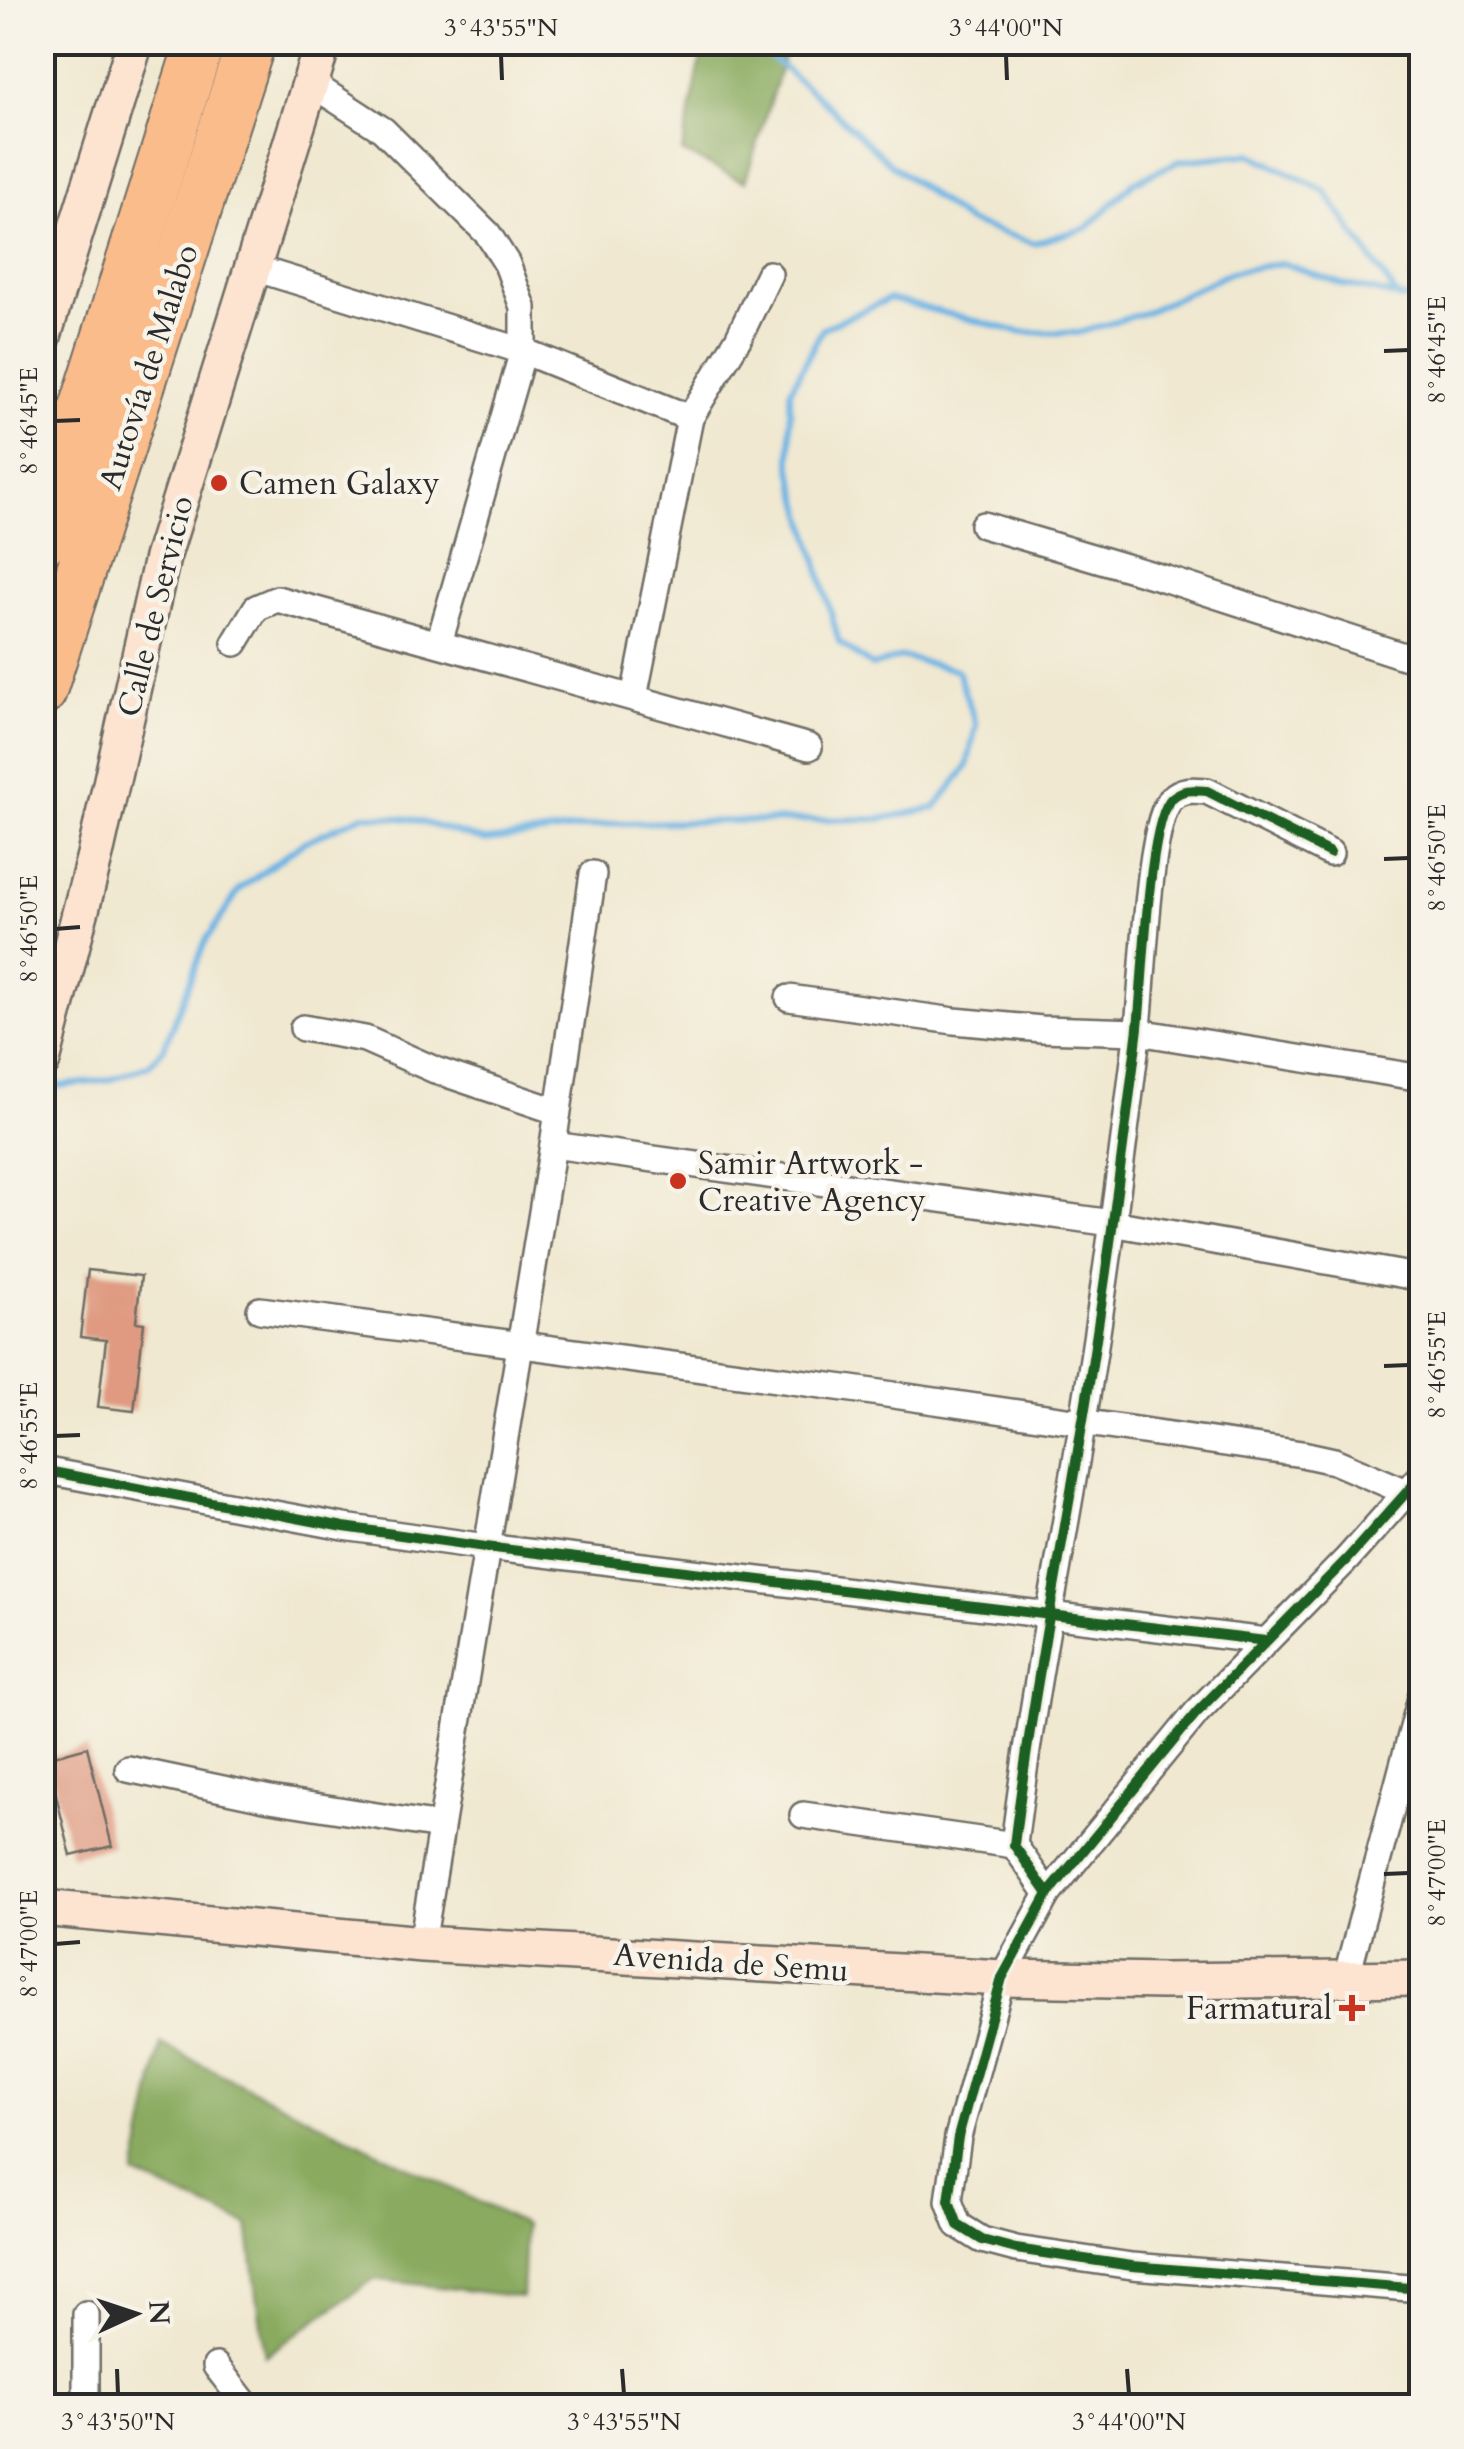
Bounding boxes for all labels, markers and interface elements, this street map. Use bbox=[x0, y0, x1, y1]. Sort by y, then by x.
text: 3°43'55"N bbox=[444, 11, 558, 45]
text: 3°44'00"N bbox=[949, 11, 1063, 45]
street label: Autovía de Malabo bbox=[88, 239, 209, 496]
text: 8°46'45"E bbox=[1420, 296, 1454, 404]
text: 8°46'45"E bbox=[12, 367, 46, 475]
place label: Camen Galaxy bbox=[239, 462, 440, 506]
marker: Camen Galaxy bbox=[208, 472, 230, 494]
street label: Calle de Servicio bbox=[107, 491, 205, 721]
text: 8°46'50"E bbox=[1420, 804, 1454, 912]
text: 8°46'50"E bbox=[12, 875, 46, 983]
place label: Samir Artwork - Creative Agency bbox=[698, 1142, 926, 1223]
marker: Samir Artwork - Creative Agency bbox=[667, 1170, 689, 1192]
text: 8°46'55"E bbox=[1420, 1311, 1454, 1419]
text: 8°46'55"E bbox=[12, 1382, 46, 1490]
text: 8°47'00"E bbox=[1420, 1819, 1454, 1927]
text: 8°47'00"E bbox=[12, 1890, 46, 1998]
street label: Avenida de Semu bbox=[612, 1933, 850, 1993]
place label: Farmatural bbox=[1186, 1987, 1332, 2031]
marker: Farmatural bbox=[1341, 1997, 1363, 2019]
north arrow bbox=[85, 2264, 185, 2364]
text: N bbox=[139, 2300, 179, 2326]
text: 3°43'50"N bbox=[61, 2405, 175, 2439]
text: 3°43'55"N bbox=[567, 2405, 681, 2439]
text: 3°44'00"N bbox=[1072, 2405, 1186, 2439]

